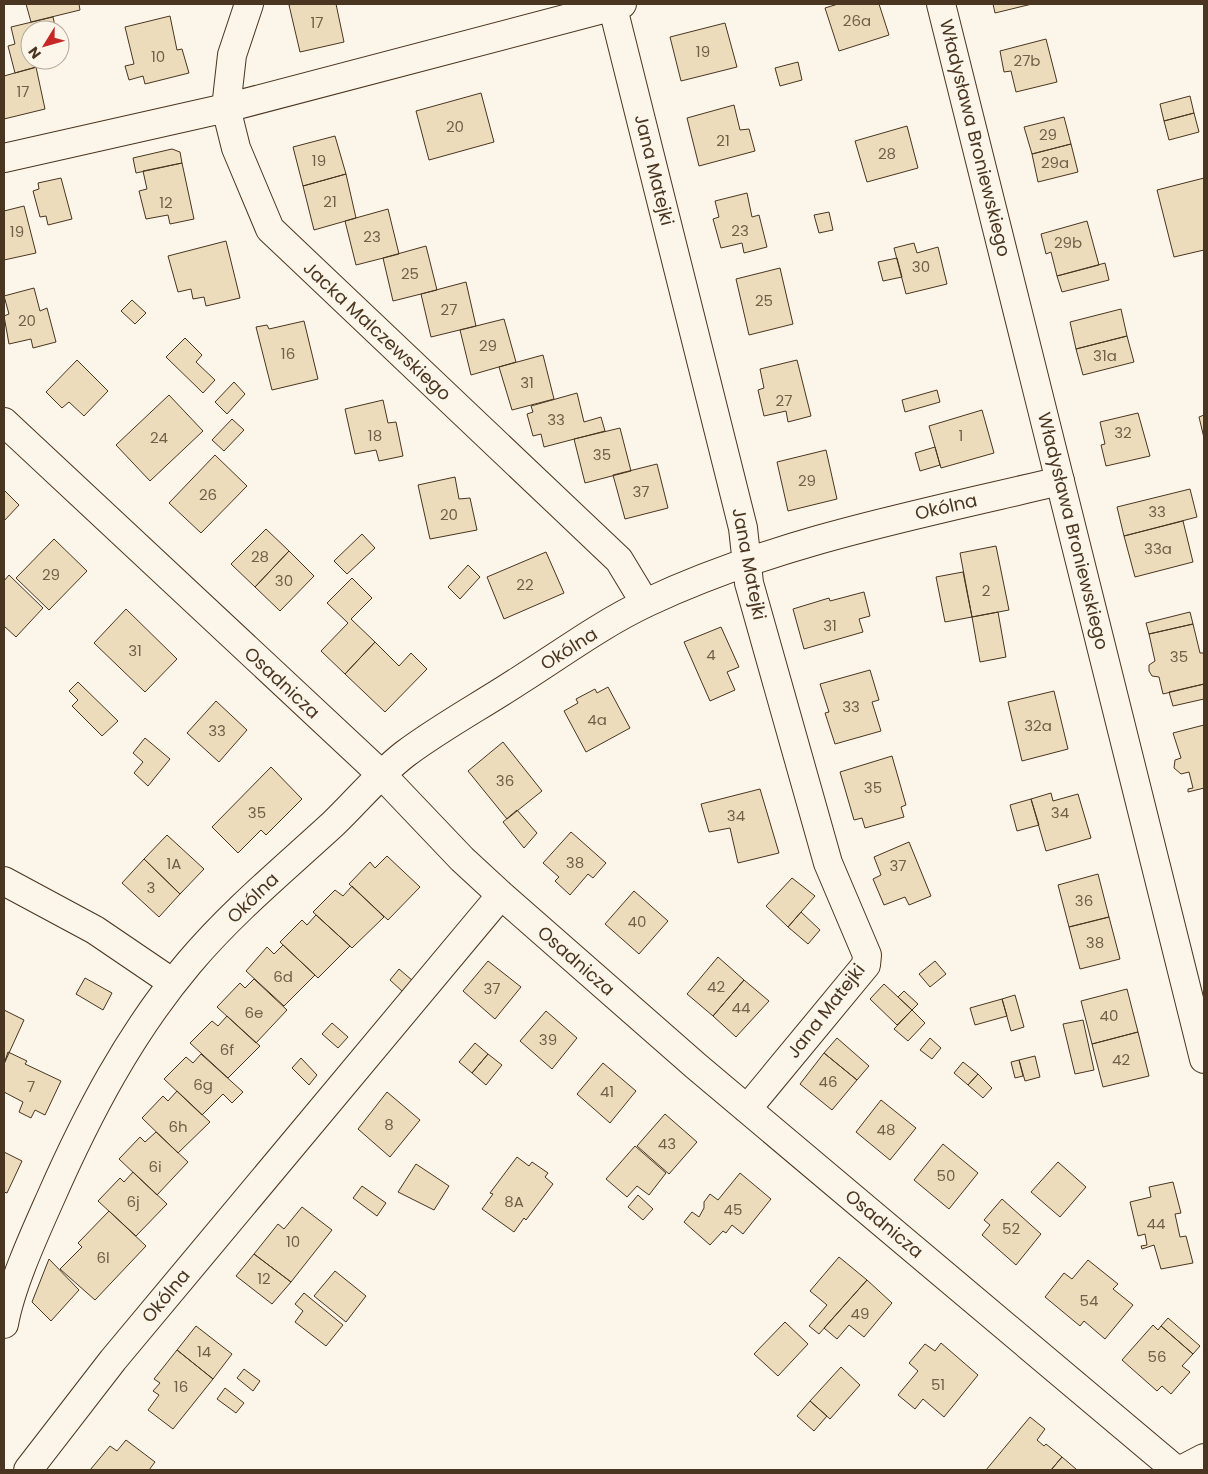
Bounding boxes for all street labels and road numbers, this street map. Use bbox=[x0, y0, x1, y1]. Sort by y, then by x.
street label: Władysława Broniewskiego bbox=[934, 17, 1017, 259]
street label: Jana Matejki bbox=[629, 112, 680, 228]
street label: Jacka Malczewskiego bbox=[298, 255, 457, 406]
street label: Władysława Broniewskiego bbox=[1032, 410, 1115, 652]
street label: Okólna bbox=[912, 487, 979, 526]
street label: Jana Matejki bbox=[726, 506, 773, 622]
street label: Okólna bbox=[535, 621, 602, 676]
street label: Osadnicza bbox=[239, 641, 326, 724]
street label: Okólna bbox=[221, 867, 284, 929]
street label: Osadnicza bbox=[532, 920, 620, 1001]
street label: Jana Matejki bbox=[781, 958, 870, 1063]
street label: Osadnicza bbox=[840, 1183, 929, 1264]
street label: Okólna bbox=[136, 1263, 195, 1328]

